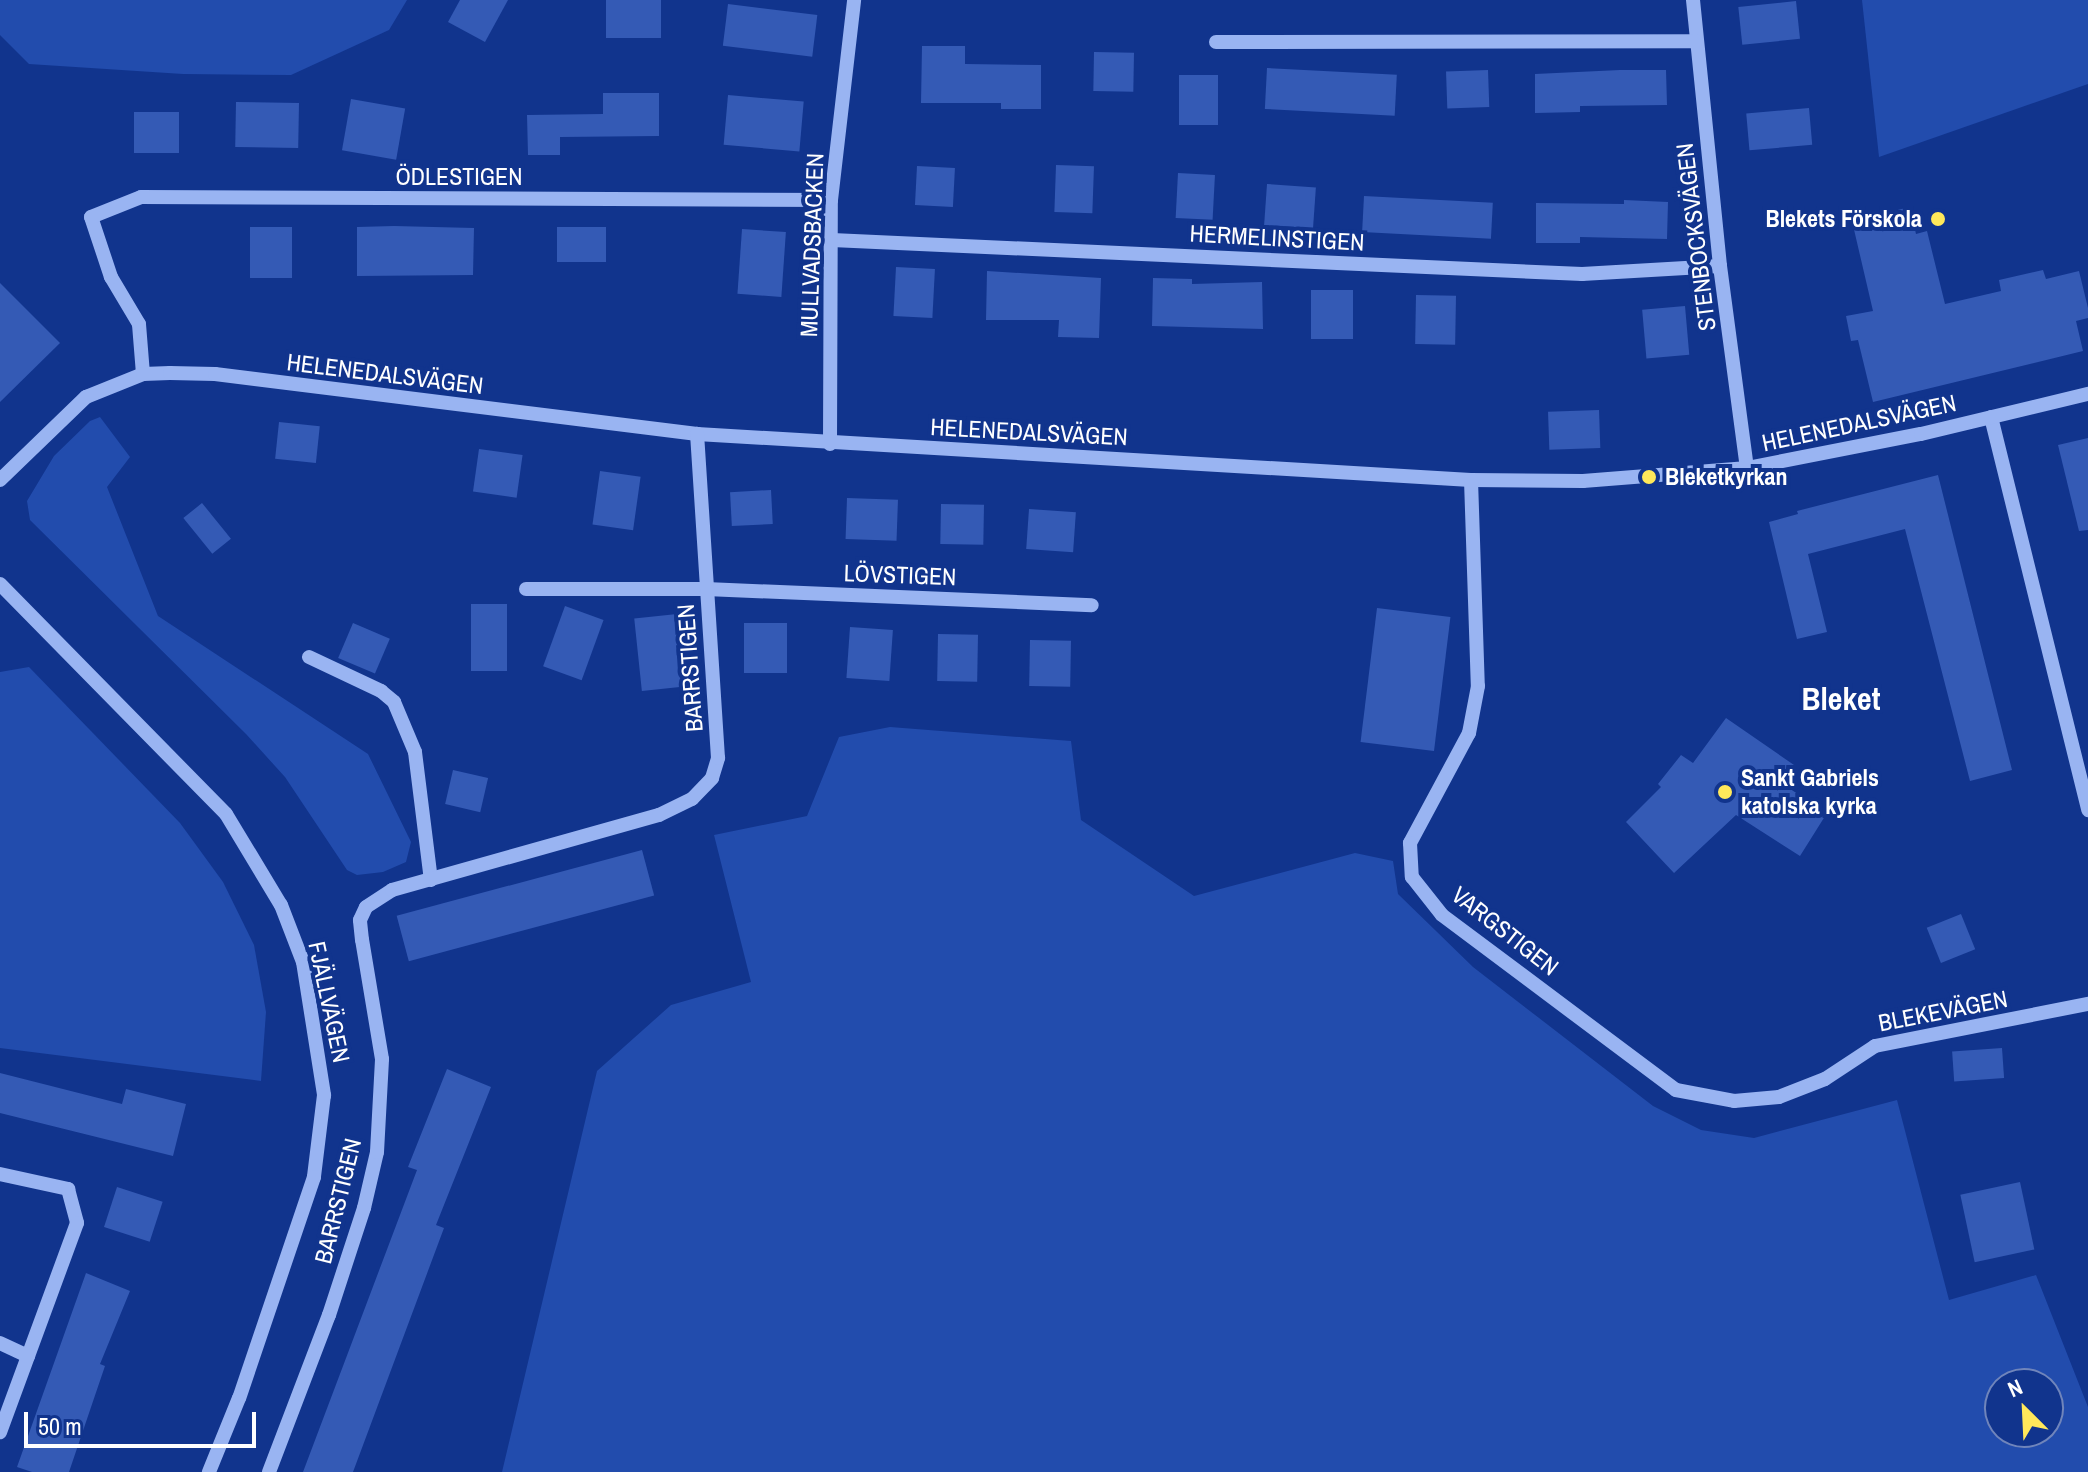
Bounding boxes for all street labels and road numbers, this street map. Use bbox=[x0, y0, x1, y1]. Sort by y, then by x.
street label: STENBOCKSVÄGEN bbox=[1670, 142, 1722, 332]
street label: MULLVADSBACKEN bbox=[794, 152, 830, 338]
street label: ÖDLESTIGEN bbox=[396, 163, 522, 191]
street label: HERMELINSTIGEN bbox=[1189, 219, 1365, 257]
street label: HELENEDALSVÄGEN bbox=[285, 348, 485, 400]
street label: HELENEDALSVÄGEN bbox=[1759, 388, 1959, 458]
street label: HELENEDALSVÄGEN bbox=[930, 412, 1128, 452]
street label: LÖVSTIGEN bbox=[843, 559, 957, 591]
street label: BARRSTIGEN bbox=[671, 603, 709, 733]
street label: VARGSTIGEN bbox=[1446, 880, 1564, 982]
street label: FJÄLLVÄGEN bbox=[302, 939, 356, 1065]
street label: BLEKEVÄGEN bbox=[1876, 984, 2010, 1038]
street label: BARRSTIGEN bbox=[309, 1135, 367, 1267]

